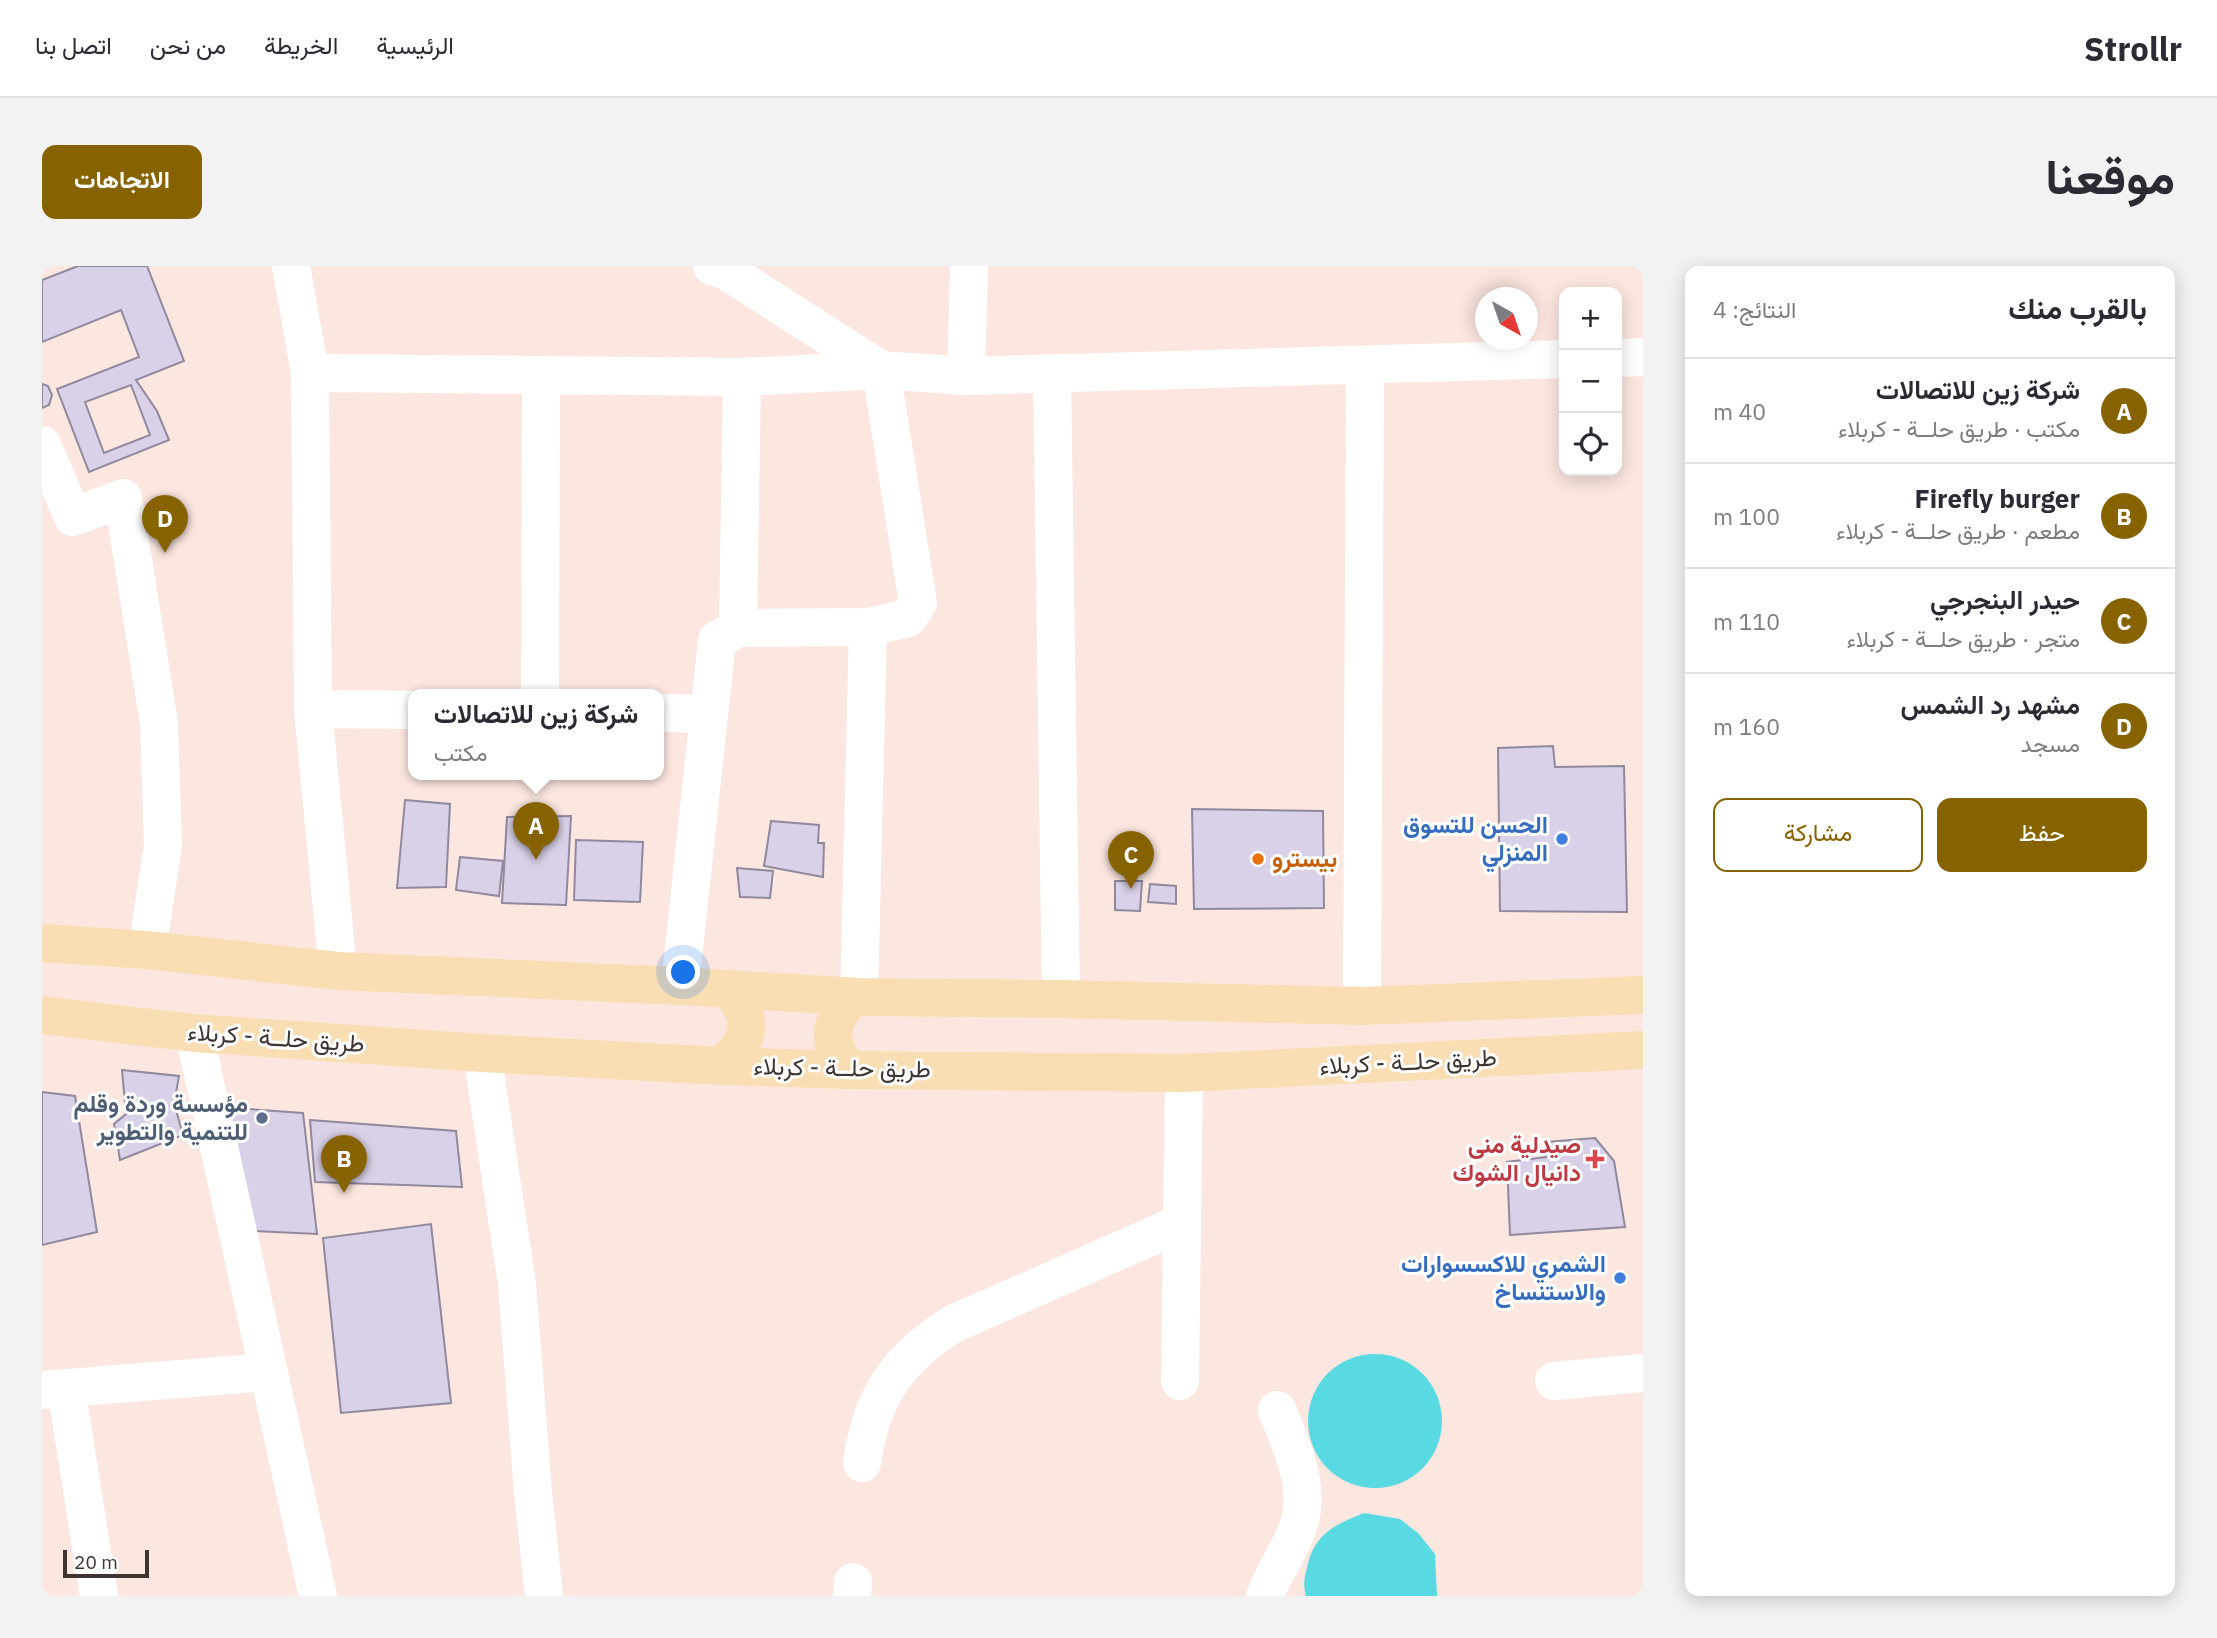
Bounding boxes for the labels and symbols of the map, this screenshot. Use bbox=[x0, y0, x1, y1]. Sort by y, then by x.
north arrow bbox=[1475, 287, 1538, 350]
pin: D bbox=[142, 495, 188, 553]
pin: A bbox=[513, 802, 559, 860]
place label: الحسن للتسوق المنزلي bbox=[1403, 808, 1548, 873]
pin: C bbox=[1108, 831, 1154, 889]
marker: الحسن للتسوق المنزلي bbox=[1554, 831, 1570, 847]
place label: بيسترو bbox=[1272, 842, 1337, 874]
marker: بيسترو bbox=[1250, 851, 1266, 867]
your location bbox=[666, 955, 700, 989]
street label: طريق حلــة - كربلاء bbox=[186, 1015, 366, 1059]
street label: طريق حلــة - كربلاء bbox=[1319, 1040, 1497, 1082]
street label: طريق حلــة - كربلاء bbox=[753, 1049, 931, 1085]
place label: مؤسسة وردة وقلم للتنمية والتطوير bbox=[74, 1087, 248, 1147]
marker: مؤسسة وردة وقلم للتنمية والتطوير bbox=[254, 1110, 270, 1126]
place label: صيدلية منى دانيال الشوك bbox=[1453, 1128, 1581, 1188]
pin: B bbox=[321, 1135, 367, 1193]
marker: صيدلية منى دانيال الشوك bbox=[1587, 1151, 1603, 1167]
place label: الشمري للاكسسوارات والاستنساخ bbox=[1401, 1247, 1606, 1308]
marker: الشمري للاكسسوارات والاستنساخ bbox=[1612, 1270, 1628, 1286]
scale bar bbox=[63, 1547, 149, 1579]

